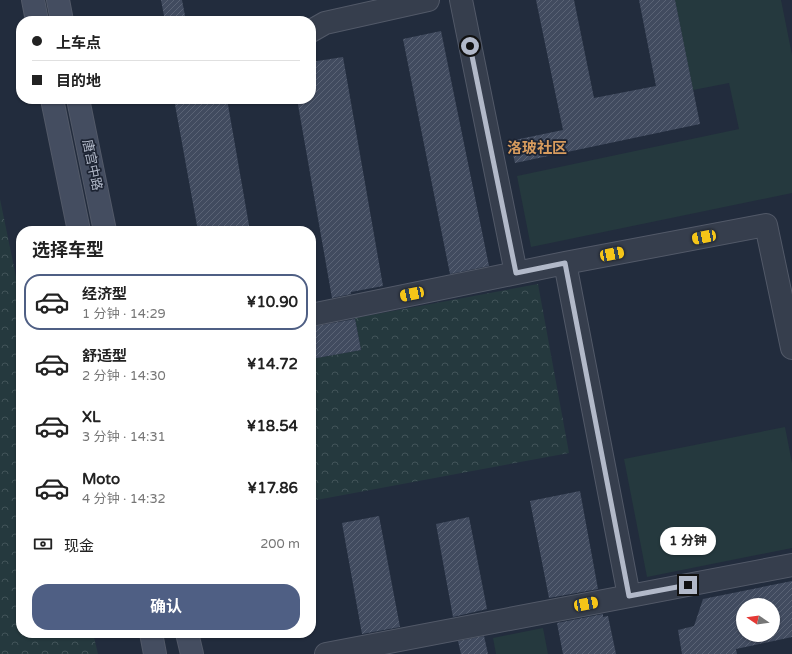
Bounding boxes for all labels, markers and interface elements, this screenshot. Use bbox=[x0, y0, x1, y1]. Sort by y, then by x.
text: 上车点 bbox=[56, 34, 101, 52]
route start bbox=[461, 37, 479, 55]
text: 目的地 bbox=[56, 72, 101, 90]
street label: 唐宫中路 bbox=[79, 138, 105, 192]
district label: 洛玻社区 bbox=[507, 139, 567, 157]
car bbox=[691, 229, 717, 245]
text: 选择车型 bbox=[32, 239, 104, 261]
car bbox=[599, 246, 625, 262]
icon: car bbox=[34, 284, 70, 320]
text: 经济型 bbox=[82, 285, 127, 303]
car bbox=[399, 286, 425, 302]
text: ¥10.90 bbox=[247, 293, 298, 311]
text: 1 分钟 · 14:29 bbox=[82, 306, 166, 322]
icon: car bbox=[34, 346, 70, 382]
text: 舒适型 bbox=[82, 347, 127, 365]
text: ¥14.72 bbox=[247, 355, 298, 373]
text: 2 分钟 · 14:30 bbox=[82, 368, 166, 384]
icon: car bbox=[34, 408, 70, 444]
text: XL bbox=[82, 408, 101, 426]
text: ¥18.54 bbox=[247, 417, 298, 435]
text: 3 分钟 · 14:31 bbox=[82, 429, 166, 445]
icon: car bbox=[34, 470, 70, 506]
text: Moto bbox=[82, 470, 120, 488]
text: ¥17.86 bbox=[247, 479, 298, 497]
text: 4 分钟 · 14:32 bbox=[82, 491, 166, 507]
callout: 1 分钟 bbox=[660, 527, 716, 555]
icon: cash bbox=[32, 533, 54, 555]
text: 1 分钟 bbox=[669, 533, 707, 549]
text: 200 m bbox=[260, 536, 300, 552]
text: 现金 bbox=[64, 537, 94, 555]
route end bbox=[679, 576, 697, 594]
button: 确认 bbox=[32, 584, 300, 630]
car bbox=[573, 596, 599, 612]
north arrow bbox=[736, 598, 780, 642]
map controls bbox=[736, 598, 780, 642]

